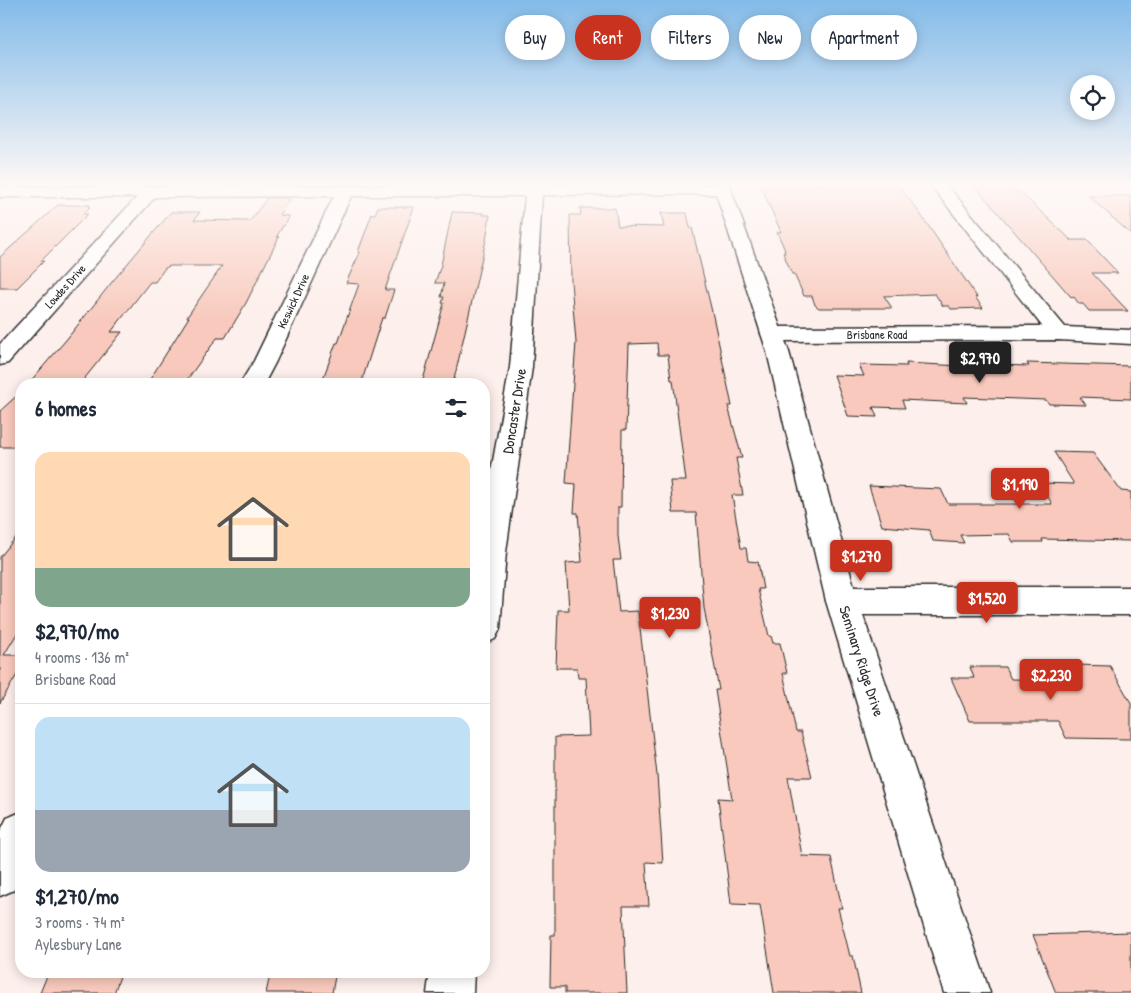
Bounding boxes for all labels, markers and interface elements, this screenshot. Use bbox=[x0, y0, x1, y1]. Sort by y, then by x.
chip: Buy bbox=[505, 15, 565, 60]
chip: Rent bbox=[575, 15, 641, 60]
chip: Filters bbox=[651, 15, 729, 60]
chip: New bbox=[739, 15, 801, 60]
chip: Apartment bbox=[811, 15, 917, 60]
map controls bbox=[1070, 75, 1115, 120]
button: locate bbox=[1070, 75, 1115, 120]
street label: Lowdes Drive bbox=[41, 260, 90, 312]
street label: Keswick Drive bbox=[273, 271, 313, 331]
street label: Brisbane Road bbox=[847, 326, 907, 343]
pin: $2,970 bbox=[939, 342, 1021, 384]
text: $2,970 bbox=[960, 347, 1000, 369]
street label: Doncaster Drive bbox=[497, 367, 531, 455]
text: 6 homes bbox=[35, 394, 96, 423]
icon: filters bbox=[442, 394, 470, 422]
pin: $1,190 bbox=[979, 468, 1061, 510]
text: $1,190 bbox=[1002, 473, 1038, 495]
icon: home bbox=[208, 484, 298, 574]
pin: $1,270 bbox=[820, 540, 902, 582]
text: $1,270 bbox=[841, 545, 881, 567]
pin: $1,520 bbox=[946, 582, 1028, 624]
text: $1,520 bbox=[968, 587, 1006, 609]
pin: $1,230 bbox=[629, 596, 711, 639]
text: $1,230 bbox=[651, 602, 689, 624]
street label: Seminary Ridge Drive bbox=[834, 603, 890, 719]
text: $2,970/mo bbox=[35, 617, 119, 646]
text: 4 rooms · 136 m² bbox=[35, 646, 129, 668]
pin: $2,230 bbox=[1010, 658, 1092, 701]
text: $2,230 bbox=[1031, 664, 1071, 686]
text: Brisbane Road bbox=[35, 668, 115, 690]
icon: home bbox=[208, 750, 298, 840]
text: $1,270/mo bbox=[35, 882, 119, 911]
text: 3 rooms · 74 m² bbox=[35, 911, 125, 933]
text: Aylesbury Lane bbox=[35, 933, 122, 955]

